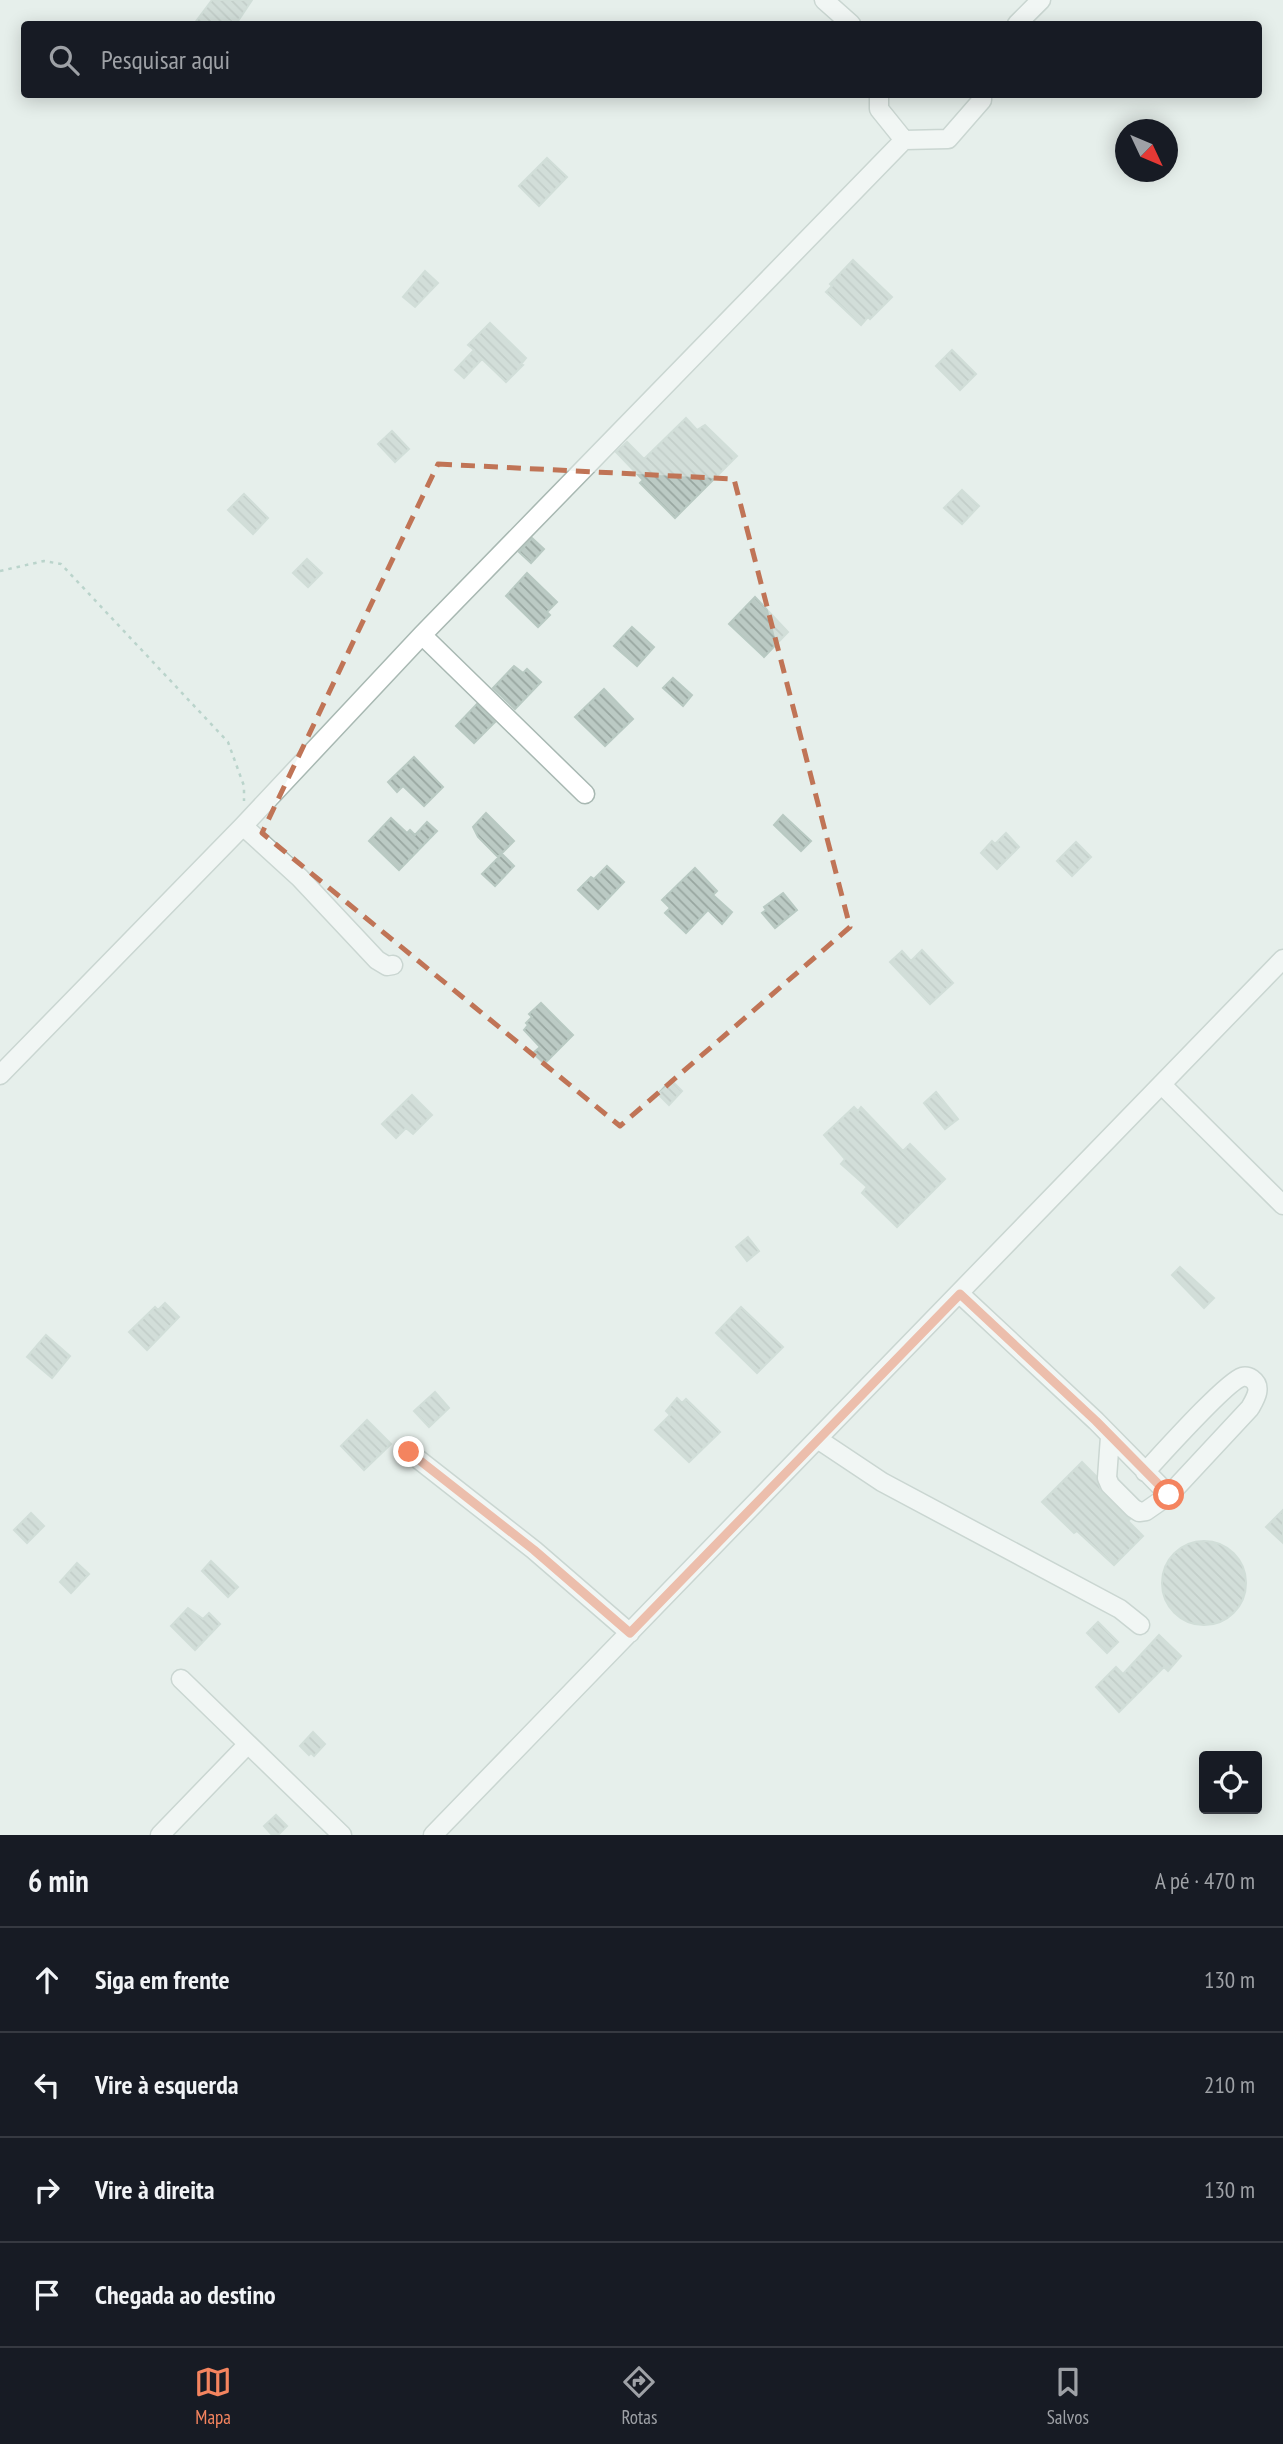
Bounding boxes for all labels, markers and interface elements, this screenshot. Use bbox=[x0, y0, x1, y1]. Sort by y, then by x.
search box bbox=[21, 21, 1262, 98]
icon: search bbox=[45, 41, 83, 79]
text: Pesquisar aqui bbox=[101, 43, 230, 76]
north arrow bbox=[1115, 119, 1178, 182]
route end bbox=[393, 1436, 424, 1467]
route start bbox=[1153, 1479, 1184, 1510]
map controls bbox=[1199, 1751, 1262, 1814]
button: locate bbox=[1199, 1751, 1262, 1814]
text: 6 min bbox=[28, 1861, 89, 1900]
text: A pé · 470 m bbox=[1155, 1866, 1255, 1895]
icon: ahead bbox=[28, 1961, 66, 1999]
text: Siga em frente bbox=[95, 1963, 230, 1996]
text: 130 m bbox=[1204, 1965, 1255, 1994]
icon: left bbox=[28, 2066, 66, 2104]
text: Vire à esquerda bbox=[95, 2068, 238, 2101]
text: 210 m bbox=[1204, 2070, 1255, 2099]
icon: right bbox=[28, 2171, 66, 2209]
text: Vire à direita bbox=[95, 2173, 214, 2206]
text: 130 m bbox=[1204, 2175, 1255, 2204]
icon: arrive bbox=[28, 2276, 66, 2314]
text: Chegada ao destino bbox=[95, 2278, 276, 2311]
tab: Mapa bbox=[194, 2363, 232, 2429]
tab: Rotas bbox=[620, 2363, 658, 2429]
tab: Salvos bbox=[1047, 2363, 1089, 2429]

